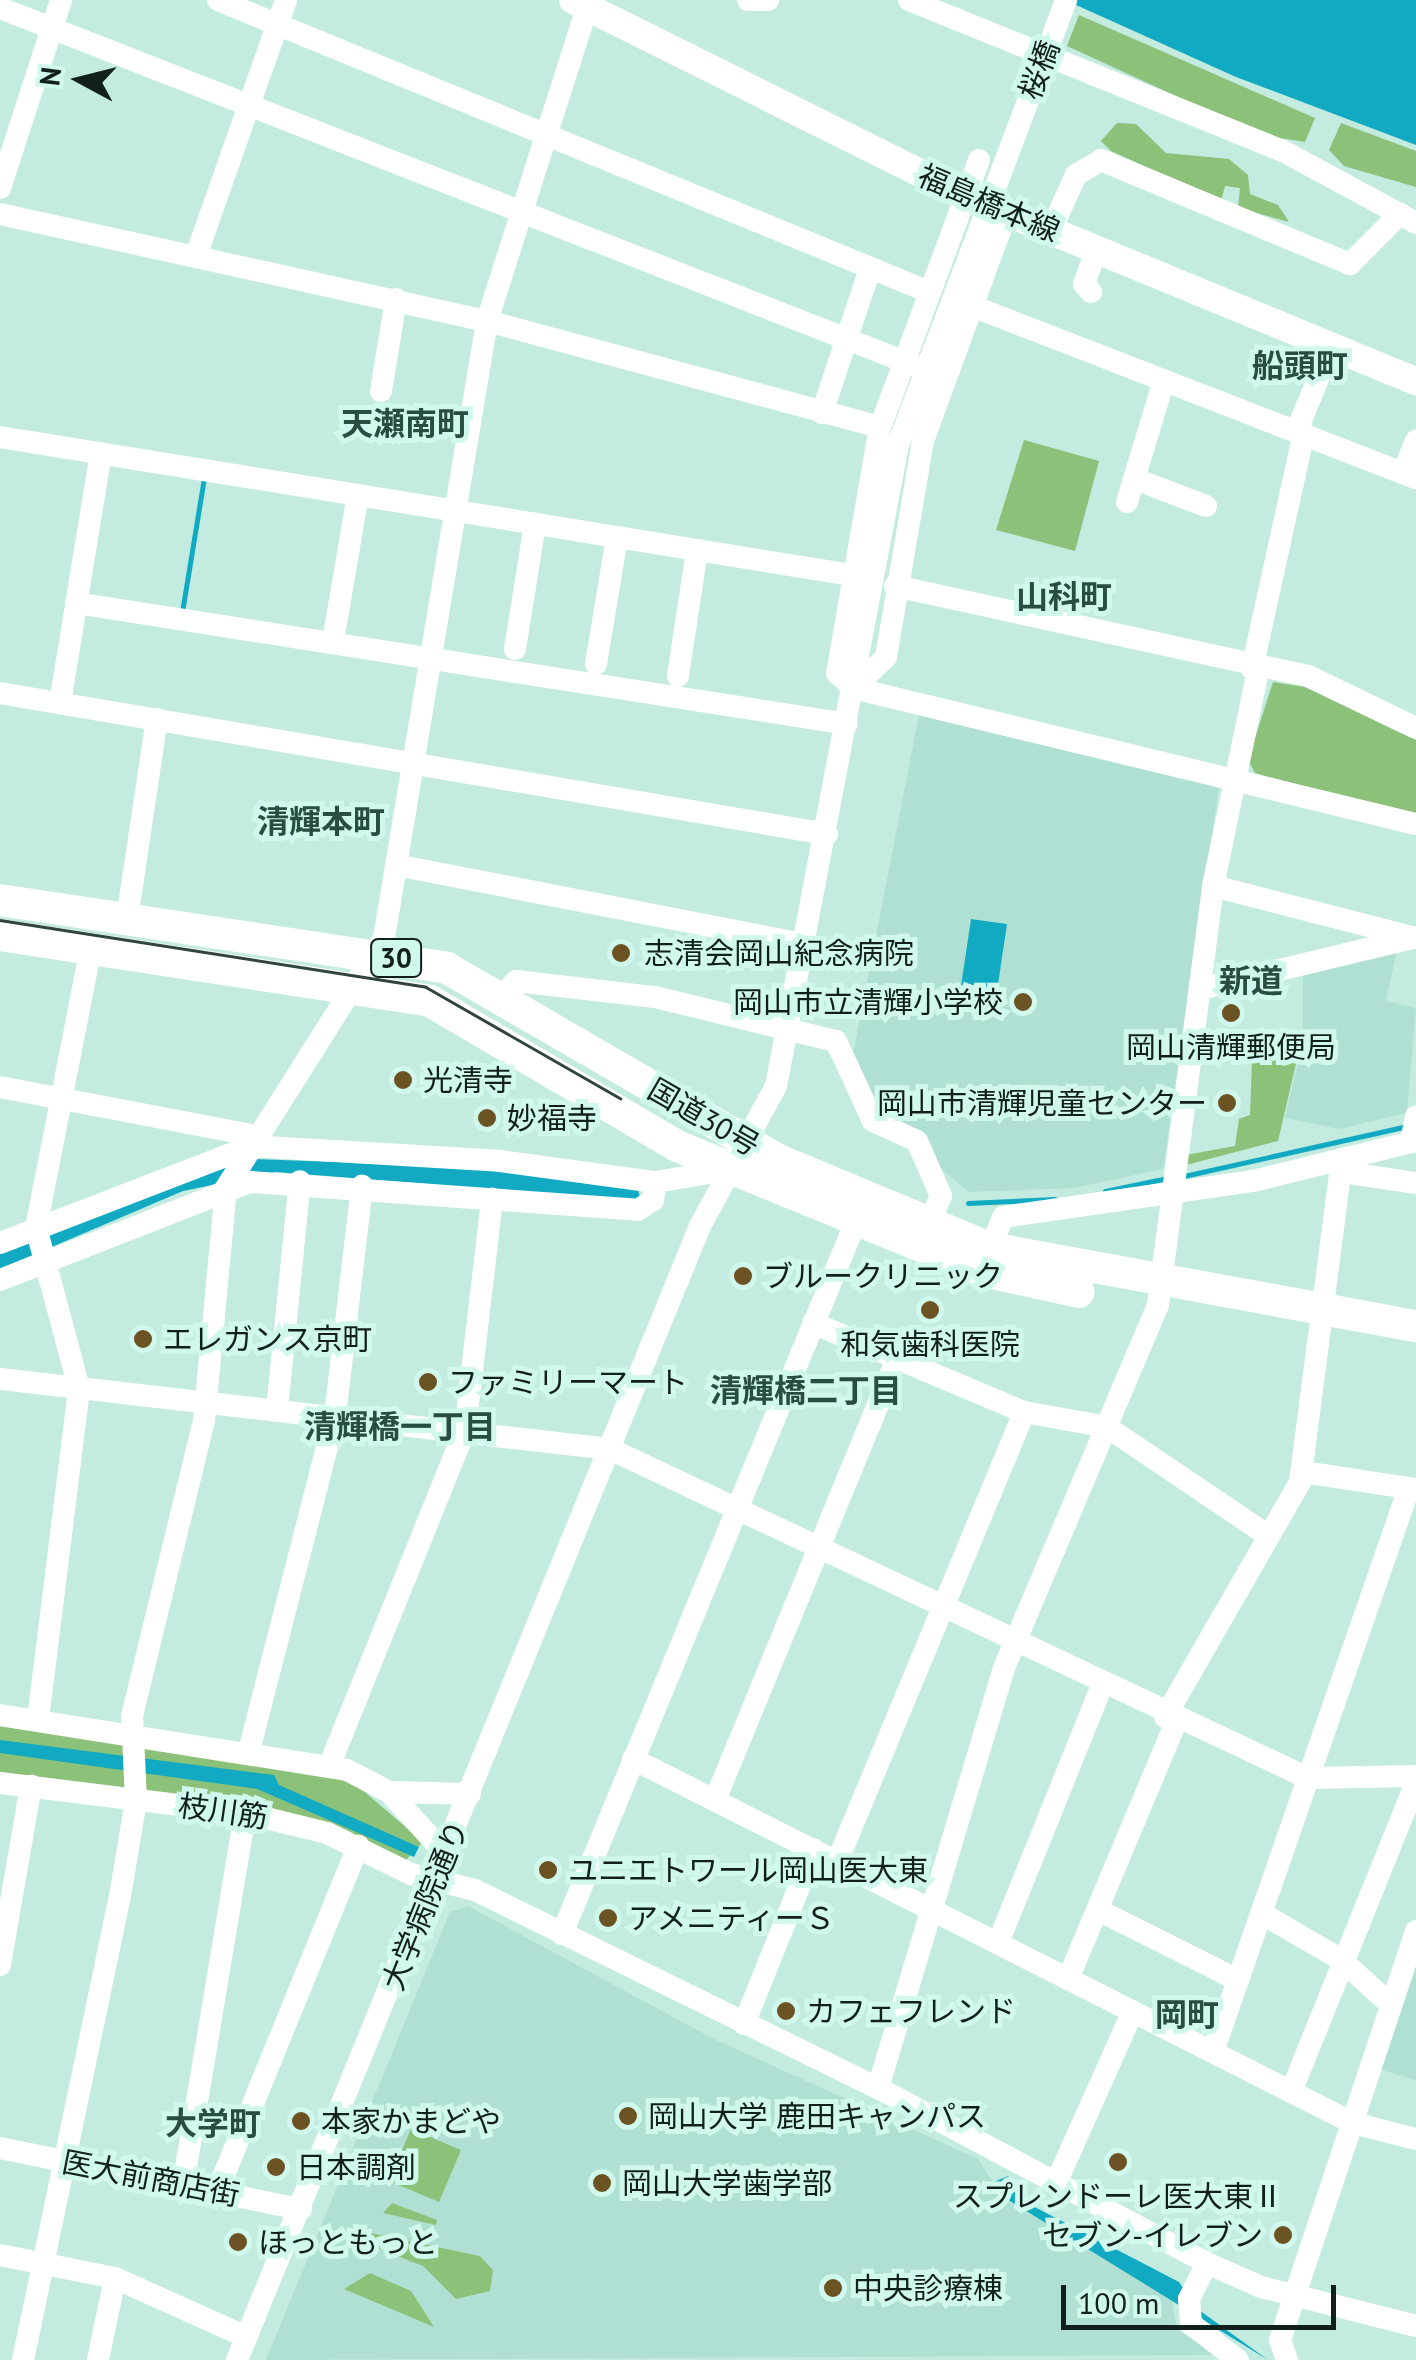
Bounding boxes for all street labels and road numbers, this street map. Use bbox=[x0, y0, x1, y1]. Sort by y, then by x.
street label: 桜橋 bbox=[1011, 36, 1067, 104]
street label: 福島橋本線 bbox=[913, 157, 1065, 249]
road number: 30 bbox=[368, 935, 424, 981]
street label: 国道30号 bbox=[642, 1071, 766, 1163]
street label: 枝川筋 bbox=[176, 1787, 270, 1835]
street label: 大学病院通り bbox=[375, 1815, 475, 1995]
street label: 医大前商店街 bbox=[59, 2143, 243, 2213]

